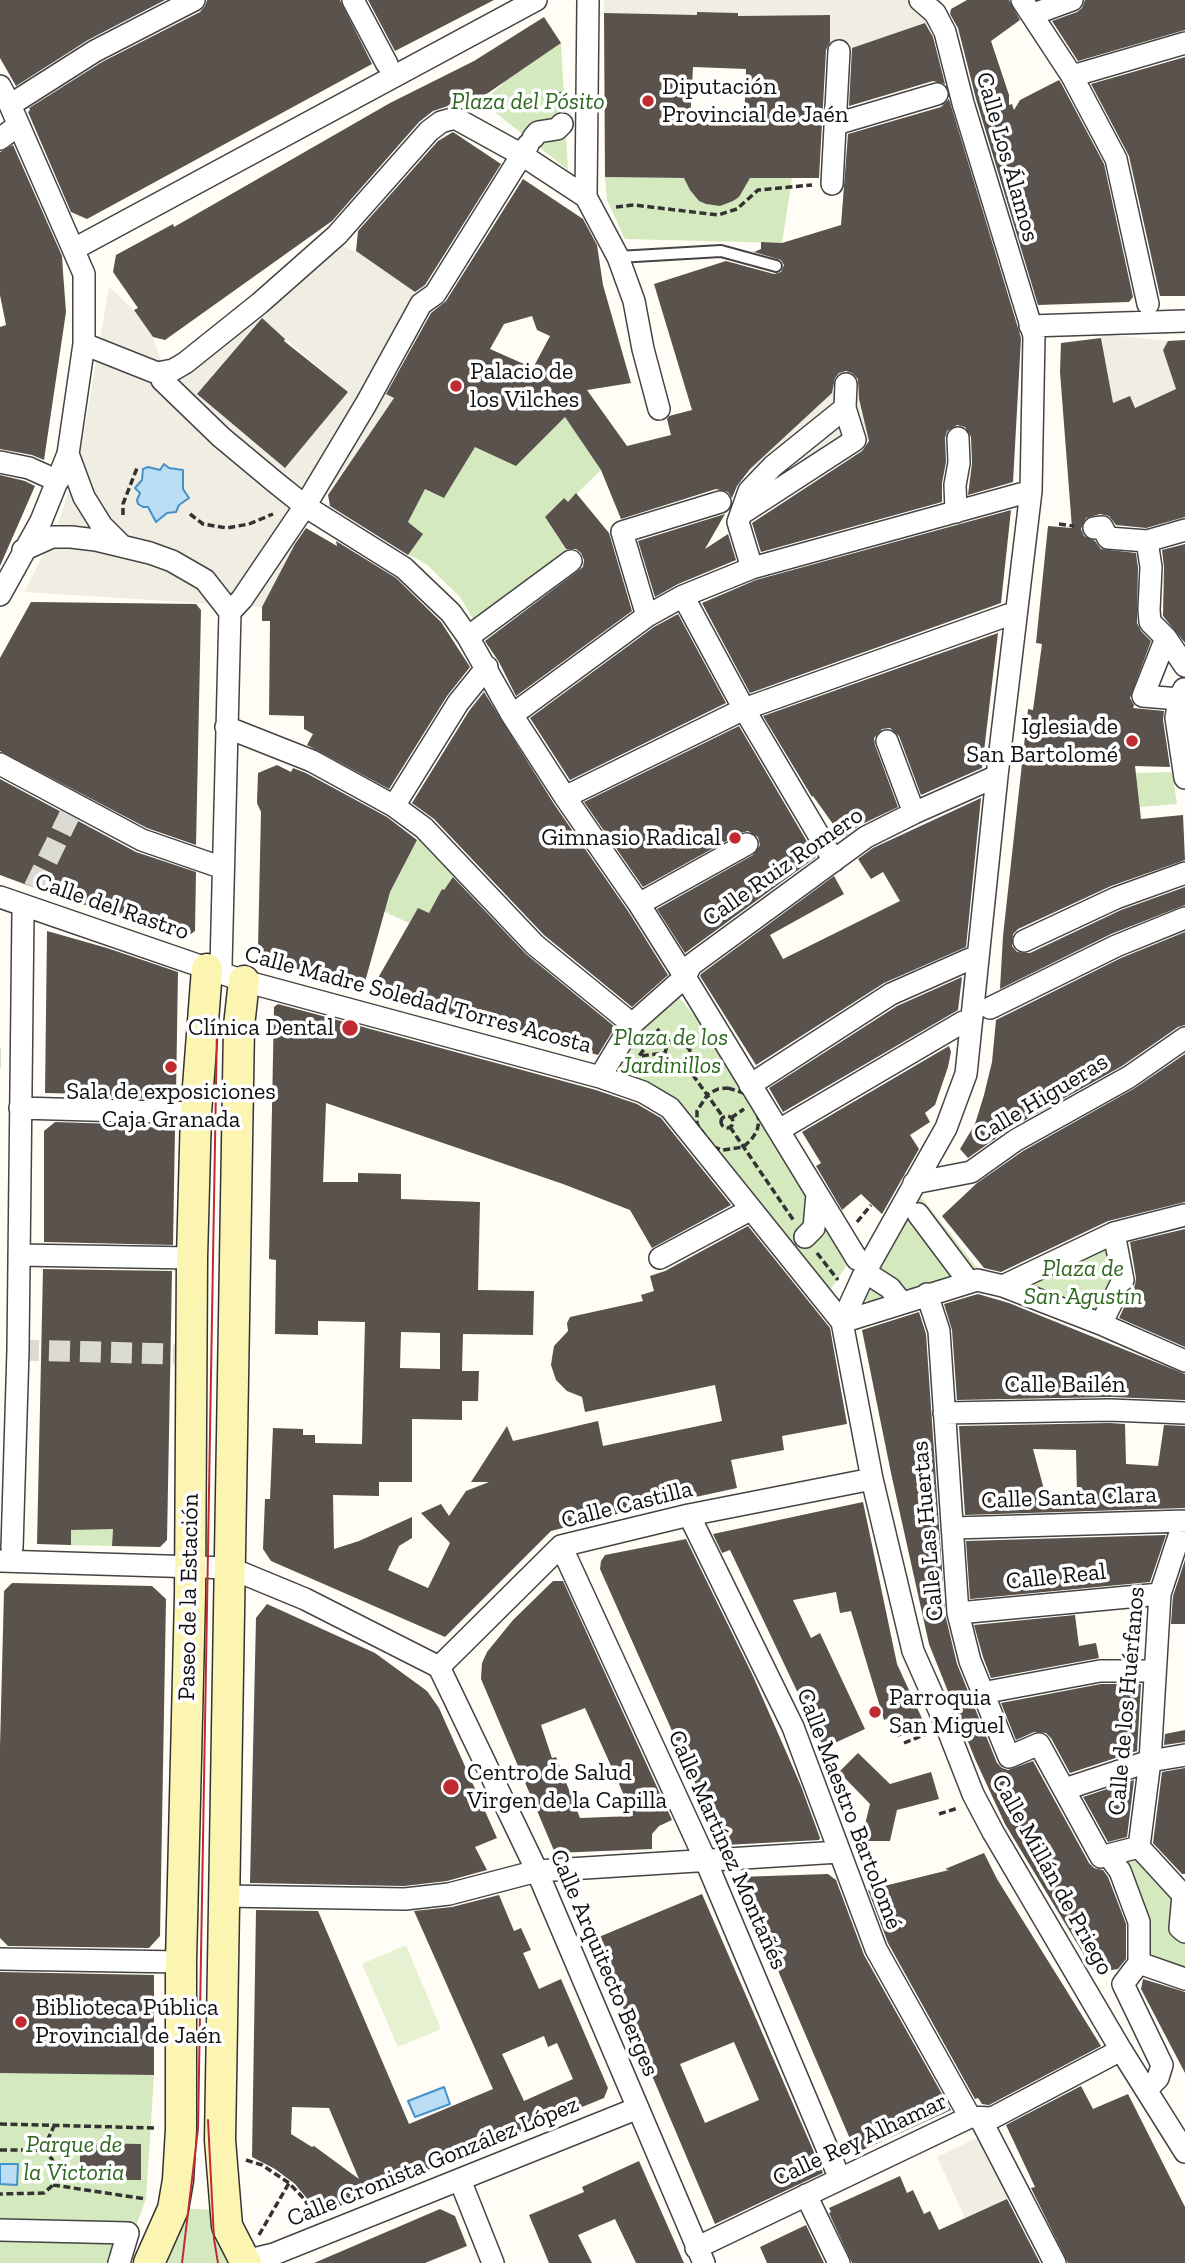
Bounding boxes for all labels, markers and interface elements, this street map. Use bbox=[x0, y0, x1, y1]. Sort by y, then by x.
street label: Calle Los Álamos bbox=[969, 69, 1045, 245]
place label: Diputación Provincial de Jaén bbox=[662, 73, 849, 129]
park label: Plaza del Pósito bbox=[451, 88, 605, 116]
marker: Diputación Provincial de Jaén bbox=[640, 93, 656, 109]
place label: Palacio de los Vilches bbox=[470, 358, 579, 414]
marker: Palacio de los Vilches bbox=[448, 378, 464, 394]
place label: Iglesia de San Bartolomé bbox=[966, 713, 1118, 769]
marker: Iglesia de San Bartolomé bbox=[1124, 733, 1140, 749]
street label: Calle Ruiz Romero bbox=[697, 801, 869, 933]
place label: Gimnasio Radical bbox=[541, 824, 721, 852]
marker: Gimnasio Radical bbox=[727, 830, 743, 846]
street label: Calle del Rastro bbox=[31, 867, 193, 947]
street label: Calle Madre Soledad Torres Acosta bbox=[241, 940, 595, 1060]
place label: Clínica Dental bbox=[188, 1014, 334, 1042]
marker: Clínica Dental bbox=[340, 1018, 360, 1038]
park label: Plaza de los Jardinillos bbox=[614, 1024, 728, 1080]
street label: Calle Higueras bbox=[969, 1048, 1113, 1150]
marker: Sala de exposiciones Caja Granada bbox=[163, 1059, 179, 1075]
place label: Sala de exposiciones Caja Granada bbox=[66, 1078, 276, 1134]
park label: Plaza de San Agustín bbox=[1023, 1255, 1143, 1311]
street label: Calle Bailén bbox=[1005, 1371, 1125, 1399]
street label: Calle Las Huertas bbox=[906, 1440, 950, 1622]
street label: Calle Castilla bbox=[558, 1475, 696, 1535]
street label: Calle Santa Clara bbox=[981, 1481, 1157, 1515]
street label: Paseo de la Estación bbox=[173, 1493, 205, 1701]
street label: Calle Real bbox=[1005, 1557, 1107, 1597]
street label: Calle de los Huérfanos bbox=[1103, 1585, 1151, 1817]
street label: Calle Maestro Bartolomé bbox=[790, 1684, 908, 1934]
place label: Parroquia San Miguel bbox=[889, 1684, 1005, 1740]
marker: Parroquia San Miguel bbox=[867, 1704, 883, 1720]
street label: Calle Martínez Montañés bbox=[661, 1726, 793, 1974]
place label: Centro de Salud Virgen de la Capilla bbox=[467, 1759, 667, 1815]
street label: Calle Millán de Priego bbox=[985, 1770, 1119, 1980]
marker: Centro de Salud Virgen de la Capilla bbox=[441, 1777, 461, 1797]
street label: Calle Arquitecto Berges bbox=[543, 1845, 665, 2081]
place label: Biblioteca Pública Provincial de Jaén bbox=[35, 1994, 222, 2050]
marker: Biblioteca Pública Provincial de Jaén bbox=[13, 2014, 29, 2030]
street label: Calle Rey Alhamar bbox=[768, 2087, 952, 2193]
street label: Calle Cronista González López bbox=[283, 2090, 583, 2234]
park label: Parque de la Victoria bbox=[24, 2131, 124, 2187]

